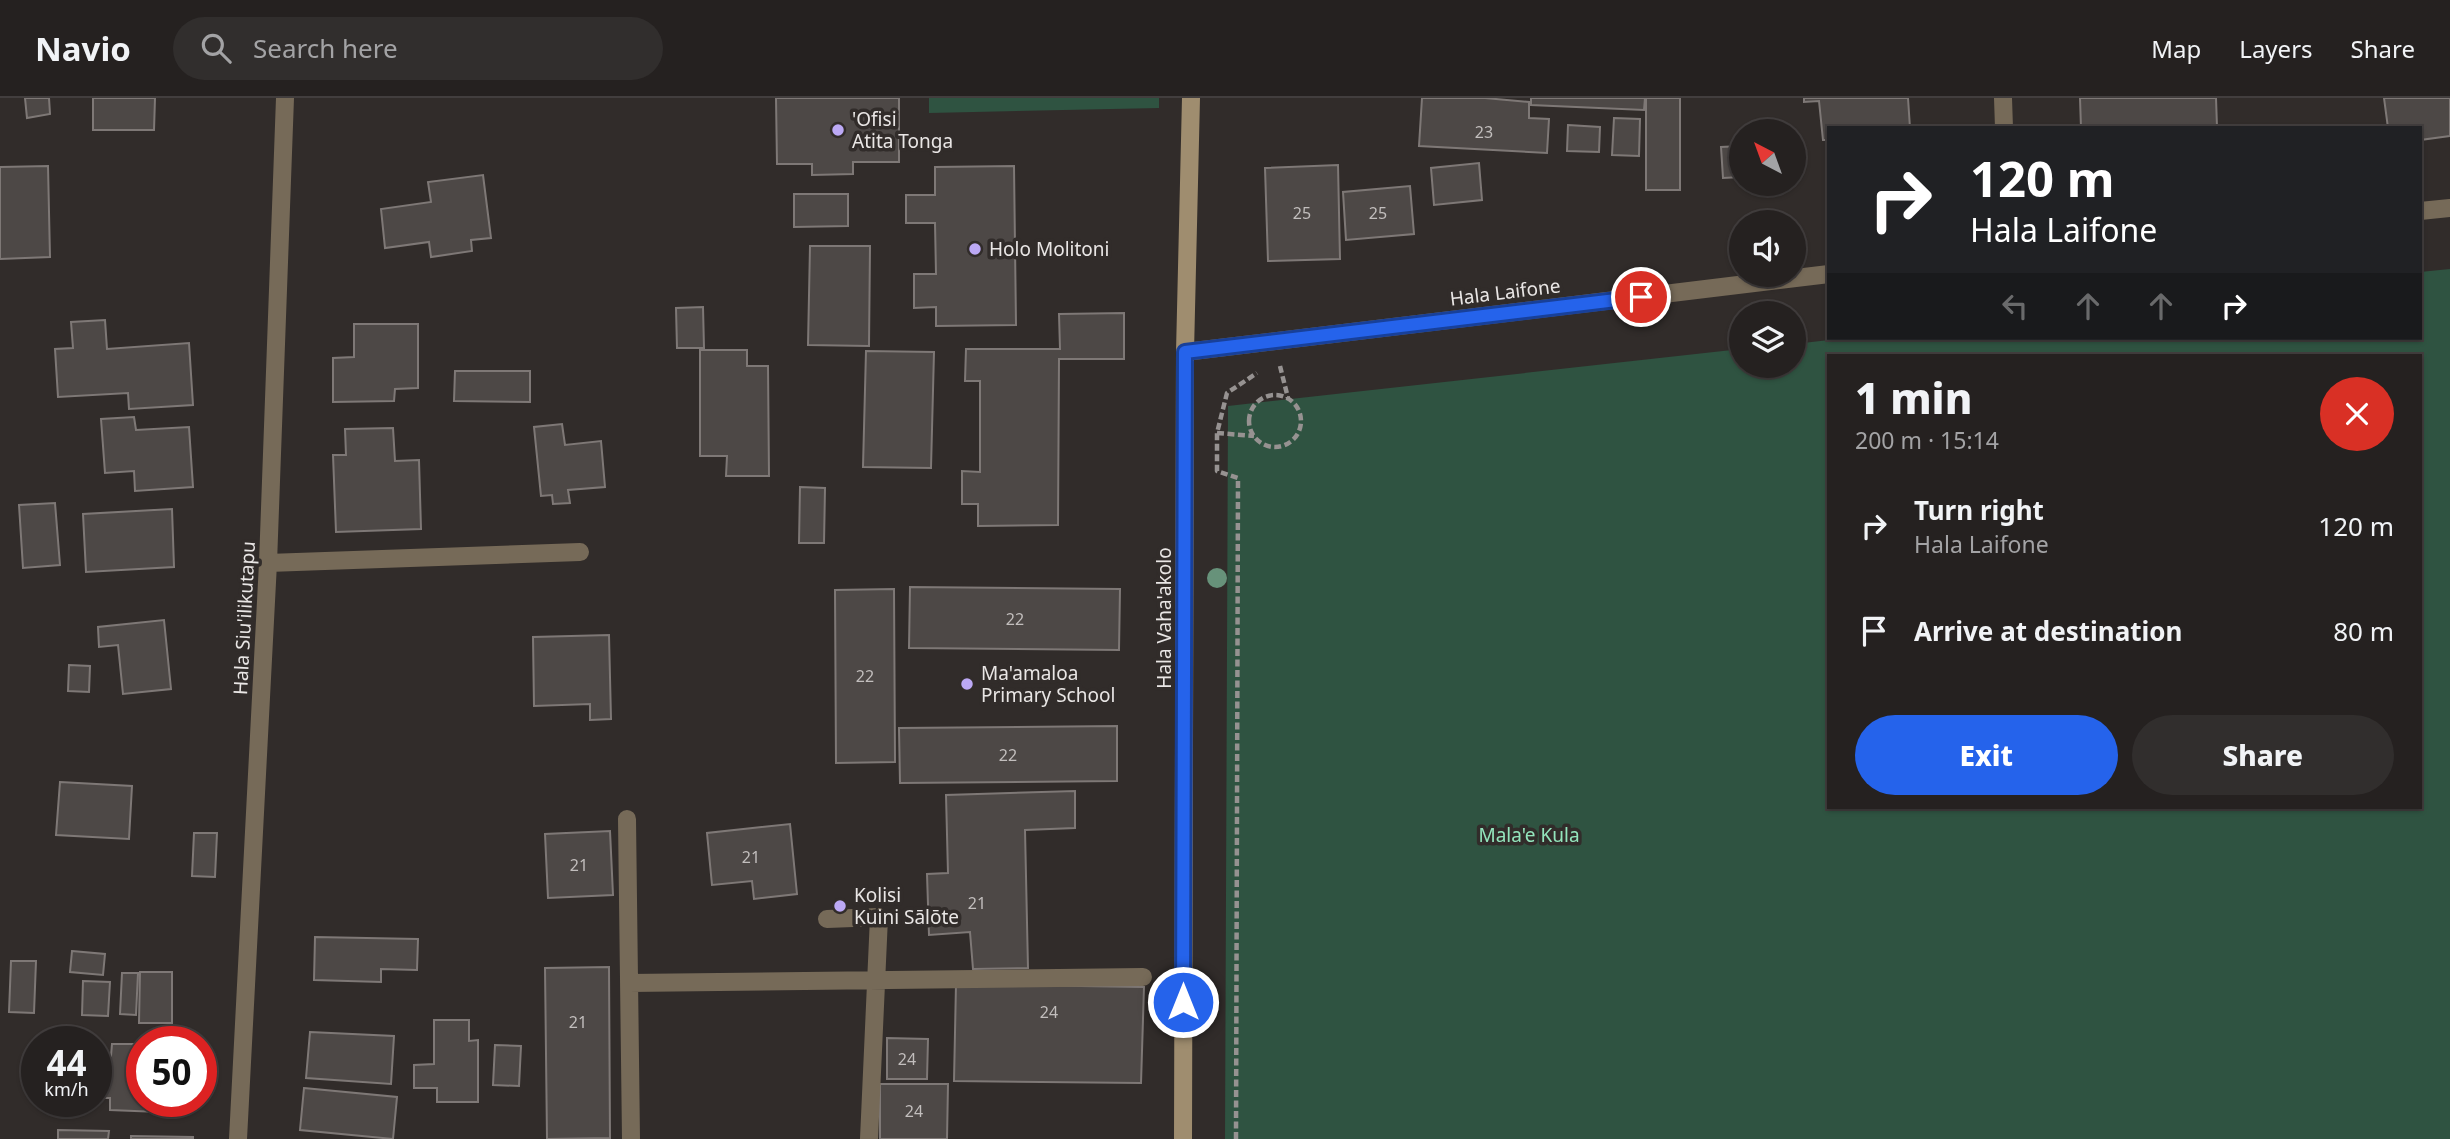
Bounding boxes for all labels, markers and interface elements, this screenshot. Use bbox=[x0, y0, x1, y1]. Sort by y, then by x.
search box bbox=[173, 17, 663, 80]
text: Navio bbox=[35, 26, 131, 71]
icon: search bbox=[197, 29, 235, 67]
text: Search here bbox=[253, 30, 398, 66]
text: Map bbox=[2151, 32, 2201, 65]
text: Layers bbox=[2239, 32, 2313, 65]
text: Share bbox=[2351, 32, 2415, 65]
place label: 'Ofisi Atita Tonga bbox=[852, 106, 953, 154]
north arrow bbox=[1729, 119, 1806, 196]
map controls bbox=[1729, 119, 1806, 378]
house number: 23 bbox=[1475, 121, 1493, 143]
marker: 'Ofisi Atita Tonga bbox=[830, 122, 846, 138]
text: 120 m bbox=[1970, 145, 2115, 211]
icon: right bbox=[1855, 154, 1946, 245]
house number: 25 bbox=[1293, 202, 1311, 224]
house number: 25 bbox=[1369, 202, 1387, 224]
text: Hala Laifone bbox=[1970, 208, 2157, 251]
button: sound bbox=[1729, 210, 1806, 287]
place label: Holo Molitoni bbox=[989, 236, 1109, 262]
marker: Holo Molitoni bbox=[967, 241, 983, 257]
pin bbox=[1611, 267, 1671, 327]
street label: Hala Laifone bbox=[1448, 272, 1562, 312]
icon: arrive bbox=[1622, 278, 1660, 316]
icon: left bbox=[1996, 287, 2034, 325]
icon: ahead bbox=[2069, 287, 2107, 325]
icon: ahead bbox=[2142, 287, 2180, 325]
icon: right bbox=[2215, 287, 2253, 325]
button: layers bbox=[1729, 301, 1806, 378]
text: 1 min bbox=[1855, 369, 1972, 426]
button: close bbox=[2320, 377, 2394, 451]
text: 200 m · 15:14 bbox=[1855, 424, 1999, 456]
text: Turn right bbox=[1914, 492, 2044, 528]
icon: right bbox=[1855, 507, 1893, 545]
text: 120 m bbox=[2318, 508, 2394, 544]
text: Hala Laifone bbox=[1914, 528, 2049, 560]
street label: Hala Siu'ilikutapu bbox=[227, 540, 261, 696]
street label: Hala Vaha'akolo bbox=[1151, 547, 1177, 689]
house number: 22 bbox=[1006, 608, 1024, 630]
icon: arrive bbox=[1855, 612, 1893, 650]
text: Arrive at destination bbox=[1914, 613, 2183, 649]
text: 80 m bbox=[2333, 613, 2394, 649]
place label: Ma'amaloa Primary School bbox=[981, 660, 1115, 708]
house number: 22 bbox=[856, 665, 874, 687]
marker: Ma'amaloa Primary School bbox=[959, 676, 975, 692]
button: Exit bbox=[1855, 715, 2118, 795]
button: Share bbox=[2132, 715, 2394, 795]
house number: 22 bbox=[999, 744, 1017, 766]
park label: Mala'e Kula bbox=[1478, 822, 1580, 848]
house number: 21 bbox=[742, 846, 760, 868]
house number: 21 bbox=[570, 854, 588, 876]
place label: Kolisi Kuini Sālōte bbox=[854, 882, 959, 930]
house number: 21 bbox=[968, 892, 986, 914]
marker: Kolisi Kuini Sālōte bbox=[832, 898, 848, 914]
position arrow bbox=[1146, 965, 1220, 1039]
house number: 24 bbox=[1040, 1001, 1058, 1023]
house number: 21 bbox=[569, 1011, 587, 1033]
speed limit sign: 50 bbox=[126, 1026, 217, 1117]
text: 44 bbox=[46, 1039, 87, 1086]
house number: 24 bbox=[898, 1048, 916, 1070]
text: km/h bbox=[44, 1077, 89, 1101]
house number: 24 bbox=[905, 1100, 923, 1122]

